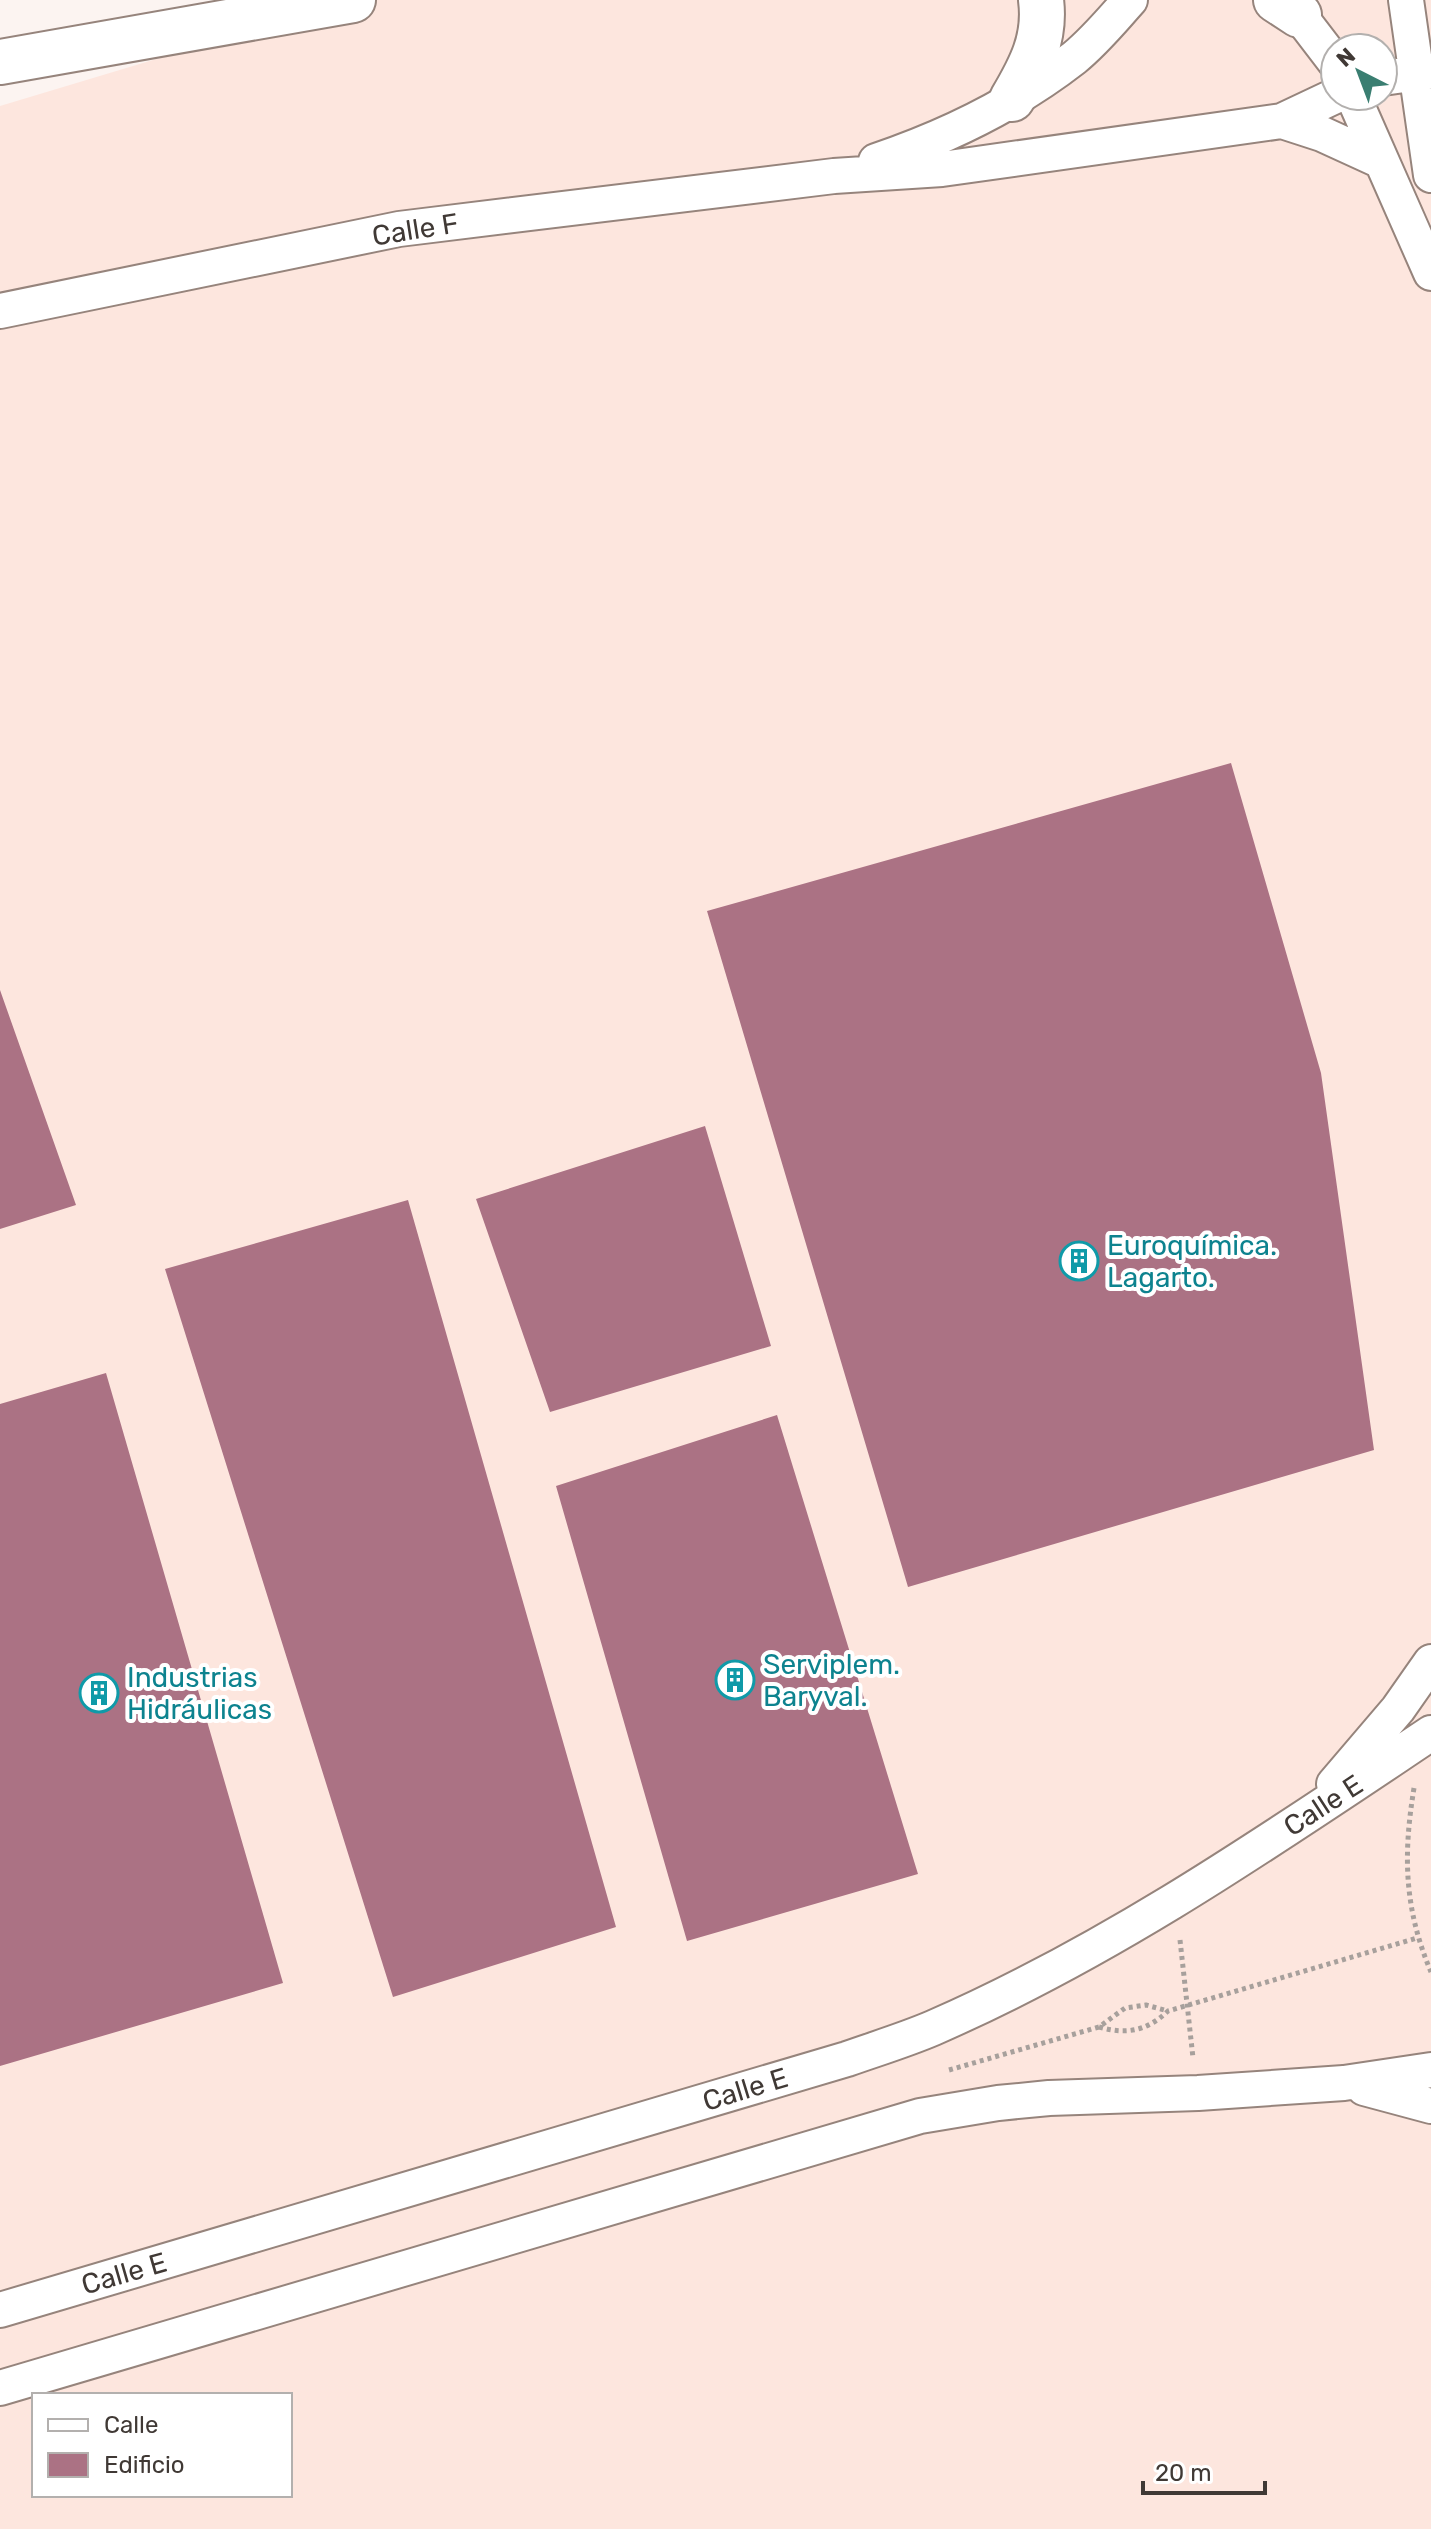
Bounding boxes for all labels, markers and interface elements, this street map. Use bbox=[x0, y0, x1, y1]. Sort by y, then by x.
north arrow bbox=[1319, 32, 1399, 112]
text: N bbox=[1331, 42, 1361, 73]
street label: Calle F bbox=[370, 206, 460, 253]
place label: Euroquímica. Lagarto. bbox=[1107, 1229, 1277, 1294]
building icon: Euroquímica. Lagarto. bbox=[1058, 1240, 1100, 1282]
place label: Serviplem. Baryval. bbox=[763, 1648, 900, 1713]
building icon: Serviplem. Baryval. bbox=[714, 1659, 756, 1701]
place label: Industrias Hidráulicas bbox=[127, 1661, 272, 1726]
building icon: Industrias Hidráulicas bbox=[78, 1672, 120, 1714]
street label: Calle E bbox=[1278, 1768, 1369, 1843]
street label: Calle E bbox=[699, 2061, 792, 2118]
street label: Calle E bbox=[78, 2246, 171, 2301]
legend bbox=[32, 2393, 292, 2497]
text: Calle bbox=[104, 2411, 158, 2439]
scale bar bbox=[1143, 2445, 1265, 2495]
text: Edificio bbox=[104, 2451, 185, 2479]
text: 20 m bbox=[1155, 2459, 1212, 2487]

